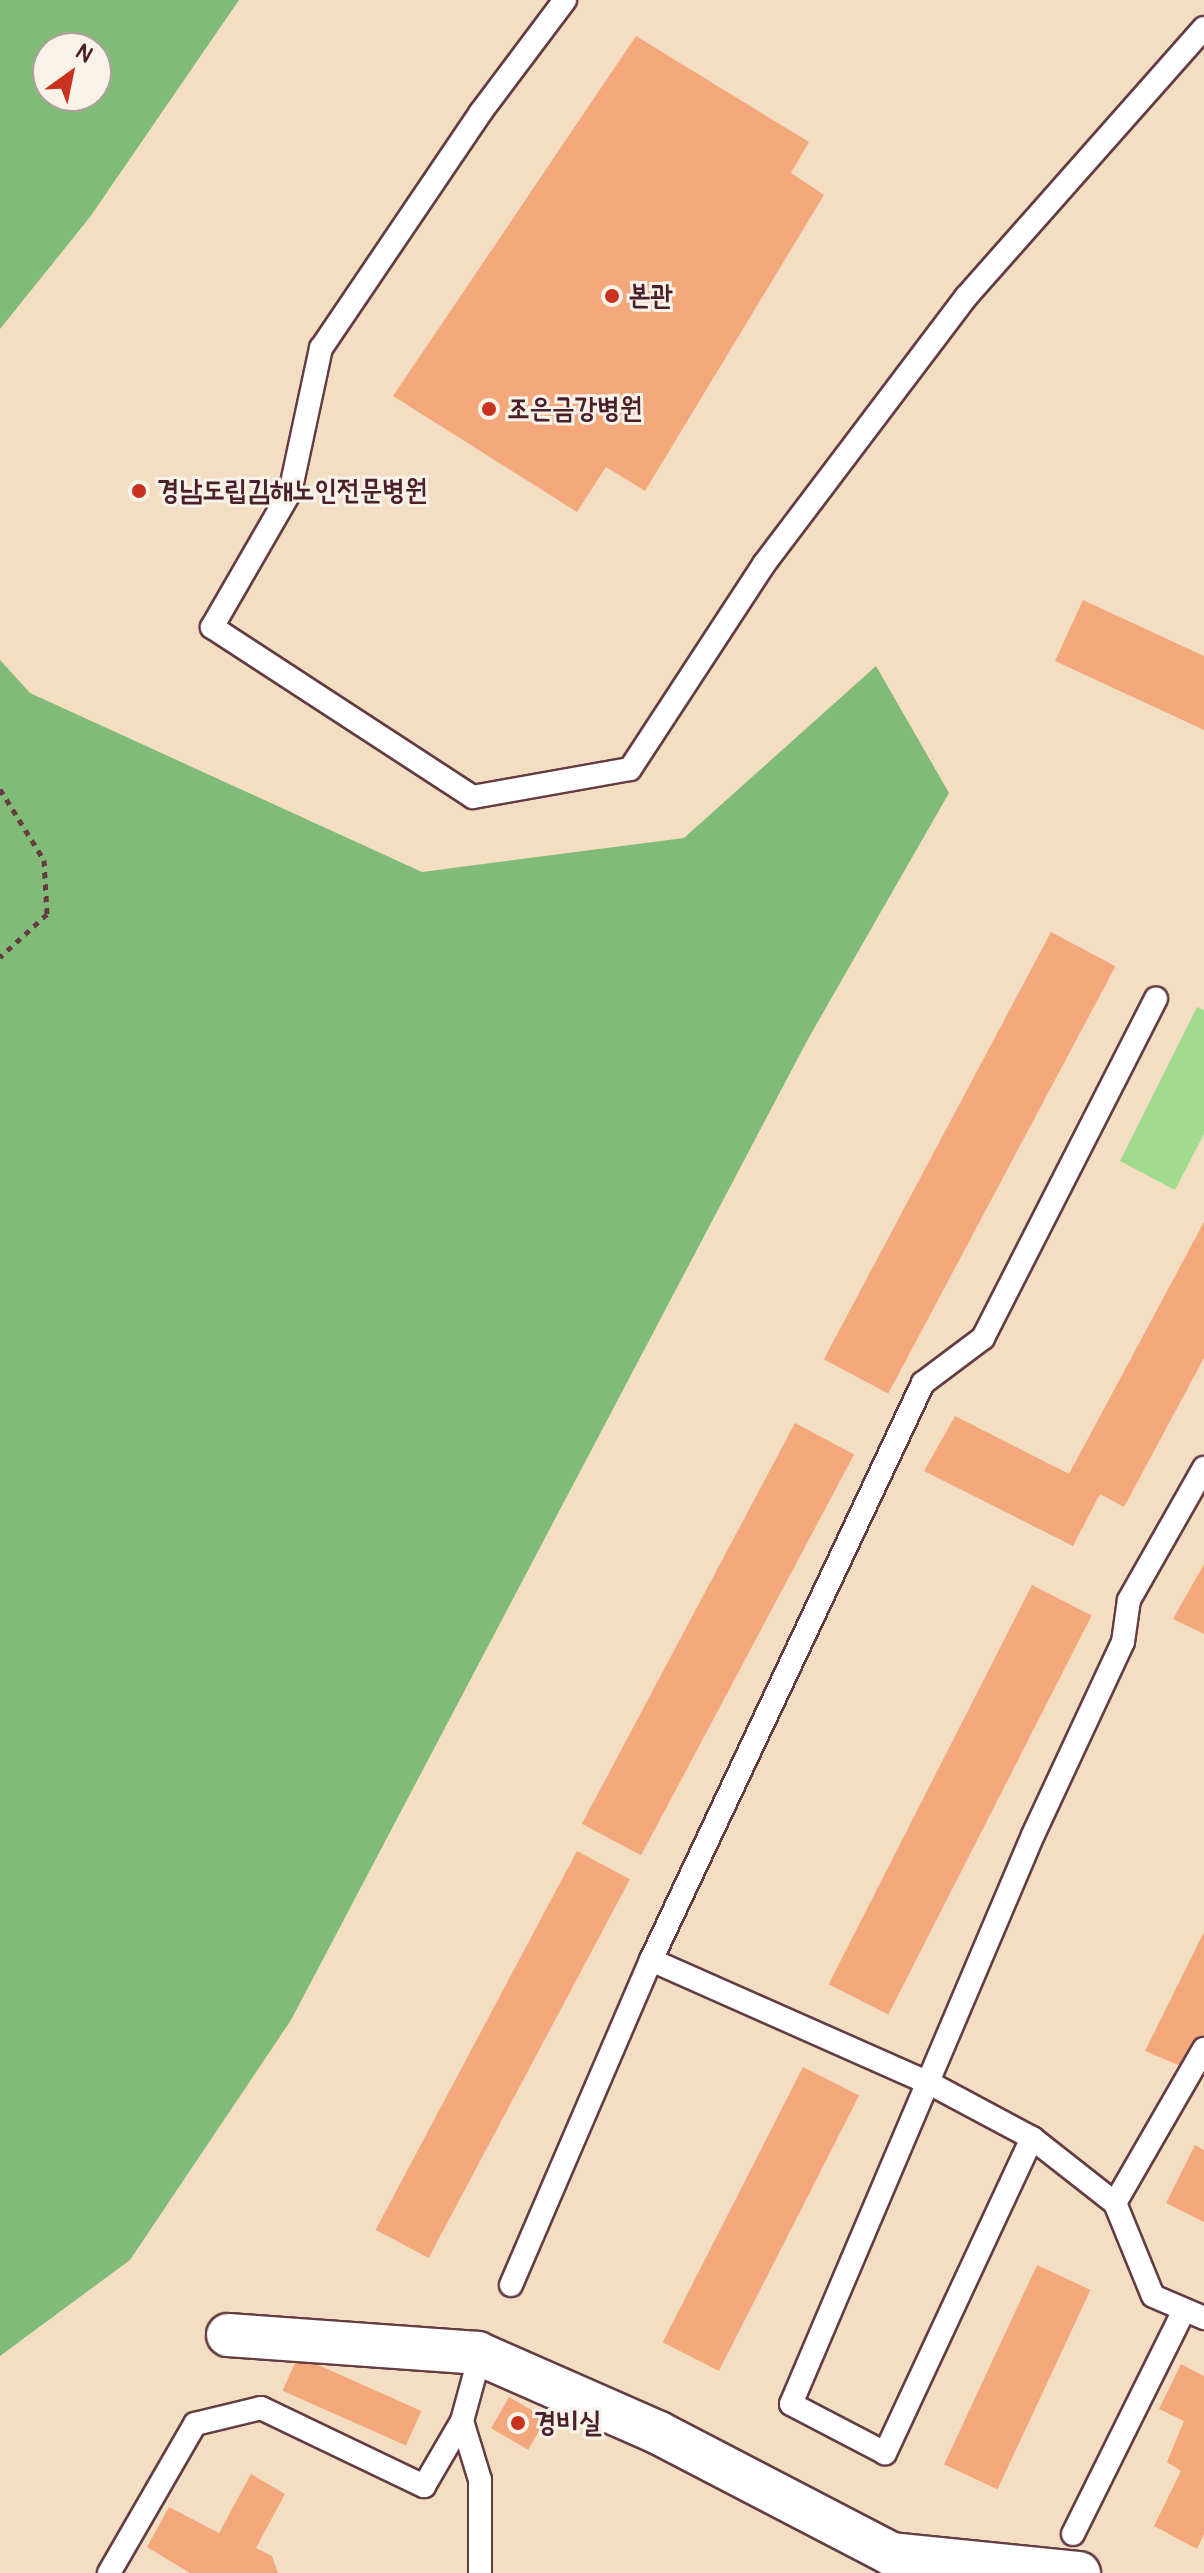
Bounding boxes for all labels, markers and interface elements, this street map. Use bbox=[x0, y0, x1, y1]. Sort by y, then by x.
north arrow bbox=[32, 32, 112, 112]
text: N bbox=[70, 38, 98, 69]
place label: 본관 bbox=[628, 279, 673, 313]
marker: 본관 bbox=[603, 287, 621, 305]
place label: 조은금강병원 bbox=[507, 392, 642, 426]
marker: 조은금강병원 bbox=[478, 398, 500, 420]
place label: 경남도립김해노인전문병원 bbox=[157, 474, 427, 508]
marker: 경남도립김해노인전문병원 bbox=[128, 480, 150, 502]
place label: 경비실 bbox=[534, 2406, 602, 2440]
marker: 경비실 bbox=[509, 2414, 527, 2432]

